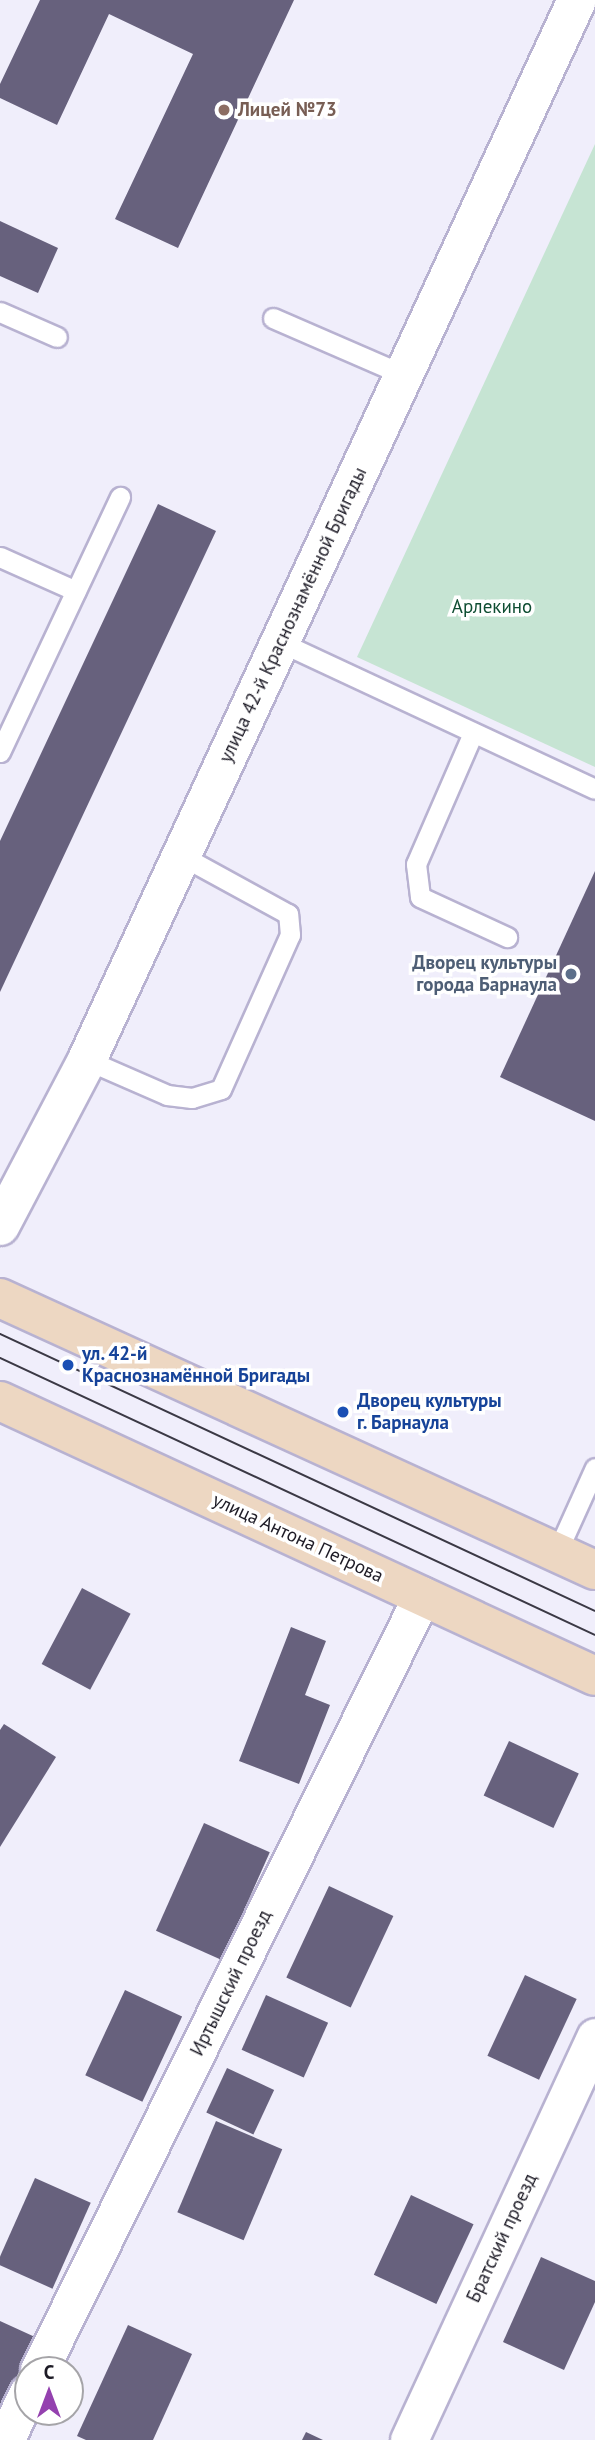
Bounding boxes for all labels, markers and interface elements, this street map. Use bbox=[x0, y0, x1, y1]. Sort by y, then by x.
place label: Лицей №73 bbox=[238, 99, 337, 121]
marker: Лицей №73 bbox=[216, 102, 232, 118]
street label: улица 42-й Краснознамённой Бригады bbox=[214, 464, 372, 766]
park label: Арлекино bbox=[452, 596, 532, 618]
place label: Дворец культуры города Барнаула bbox=[412, 952, 557, 996]
marker: Дворец культуры города Барнаула bbox=[563, 966, 579, 982]
place label: ул. 42-й Краснознамённой Бригады bbox=[82, 1343, 310, 1387]
marker: ул. 42-й Краснознамённой Бригады bbox=[60, 1357, 76, 1373]
place label: Дворец культуры г. Барнаула bbox=[357, 1390, 502, 1434]
marker: Дворец культуры г. Барнаула bbox=[335, 1404, 351, 1420]
street label: улица Антона Петрова bbox=[209, 1488, 387, 1588]
street label: Иртышский проезд bbox=[186, 1906, 276, 2060]
street label: Братский проезд bbox=[462, 2170, 542, 2306]
north arrow bbox=[14, 2356, 84, 2426]
text: С bbox=[44, 2360, 54, 2384]

